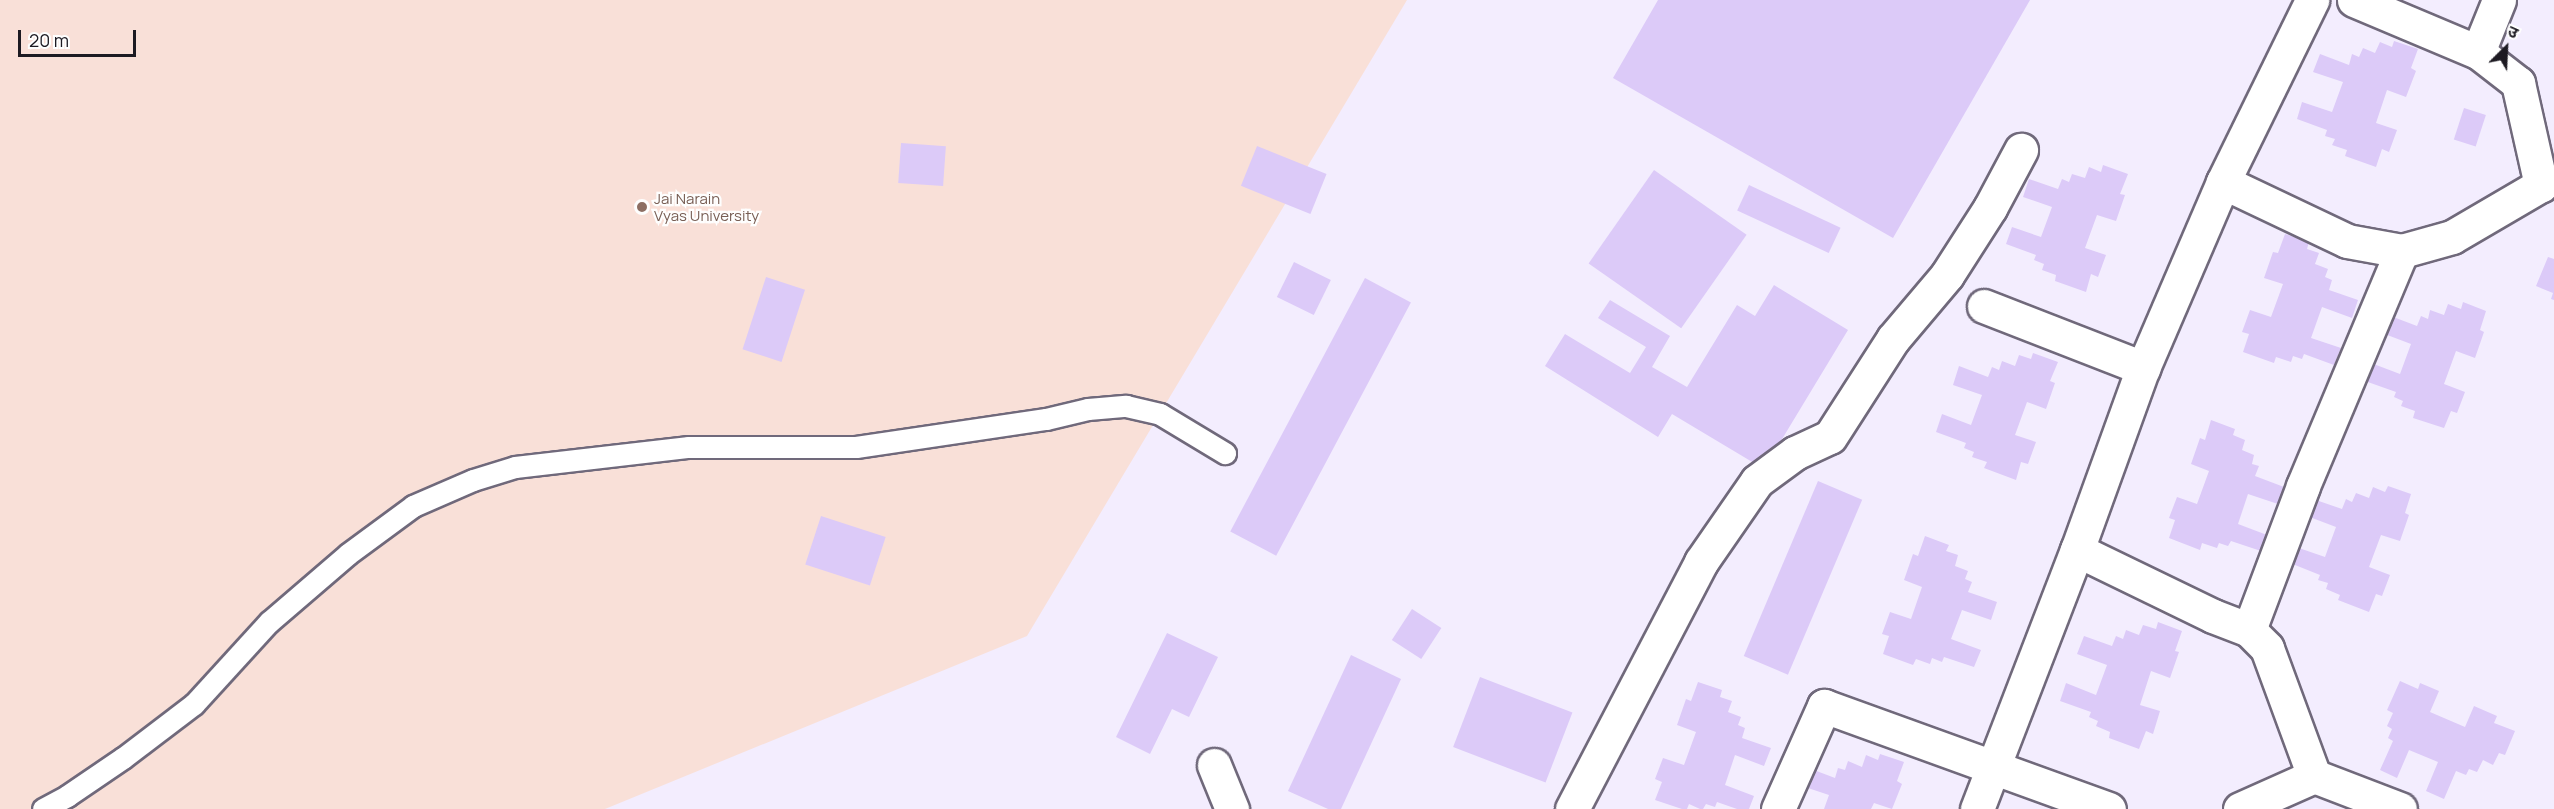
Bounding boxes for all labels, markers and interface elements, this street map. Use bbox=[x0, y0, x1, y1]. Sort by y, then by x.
scale bar bbox=[21, 18, 140, 56]
north arrow bbox=[2476, 18, 2536, 78]
text: उ bbox=[2505, 20, 2522, 44]
text: 20 m bbox=[29, 28, 69, 52]
place label: Jai Narain Vyas University bbox=[654, 189, 759, 224]
marker: Jai Narain Vyas University bbox=[635, 200, 649, 214]

